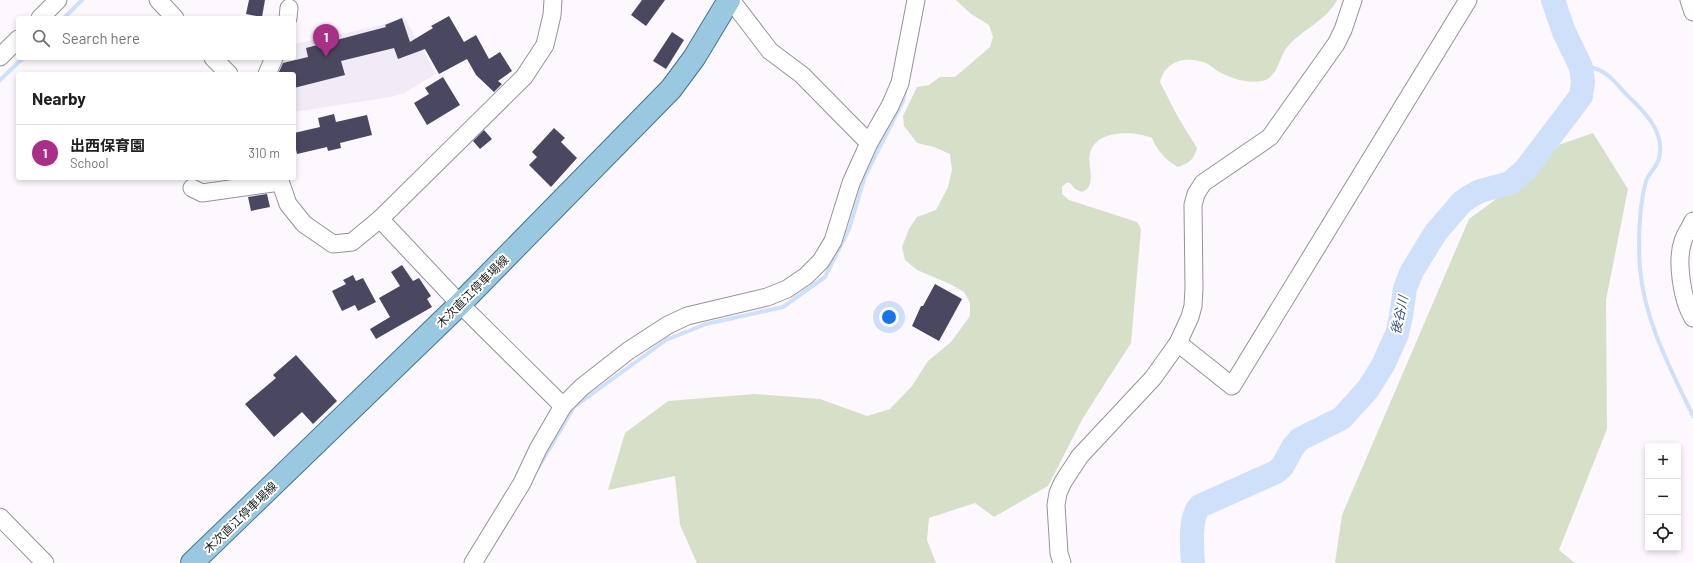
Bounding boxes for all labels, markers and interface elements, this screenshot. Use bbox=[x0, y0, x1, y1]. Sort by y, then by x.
search box bbox=[16, 16, 296, 60]
pin: 1 bbox=[313, 24, 339, 57]
icon: search bbox=[30, 27, 52, 49]
text: Search here bbox=[62, 29, 140, 47]
text: Nearby bbox=[32, 88, 86, 108]
text: 出西保育園 bbox=[70, 136, 145, 154]
text: 1 bbox=[43, 145, 47, 161]
text: 310 m bbox=[248, 145, 280, 161]
text: School bbox=[70, 155, 108, 171]
street label: 木次直江停車場線 bbox=[433, 252, 511, 330]
water label: 後谷川 bbox=[1387, 292, 1411, 336]
your location bbox=[879, 307, 899, 327]
map controls bbox=[1645, 443, 1681, 551]
button: + bbox=[1645, 443, 1681, 479]
street label: 木次直江停車場線 bbox=[201, 479, 279, 555]
button: − bbox=[1645, 479, 1681, 515]
button: locate bbox=[1645, 515, 1681, 551]

